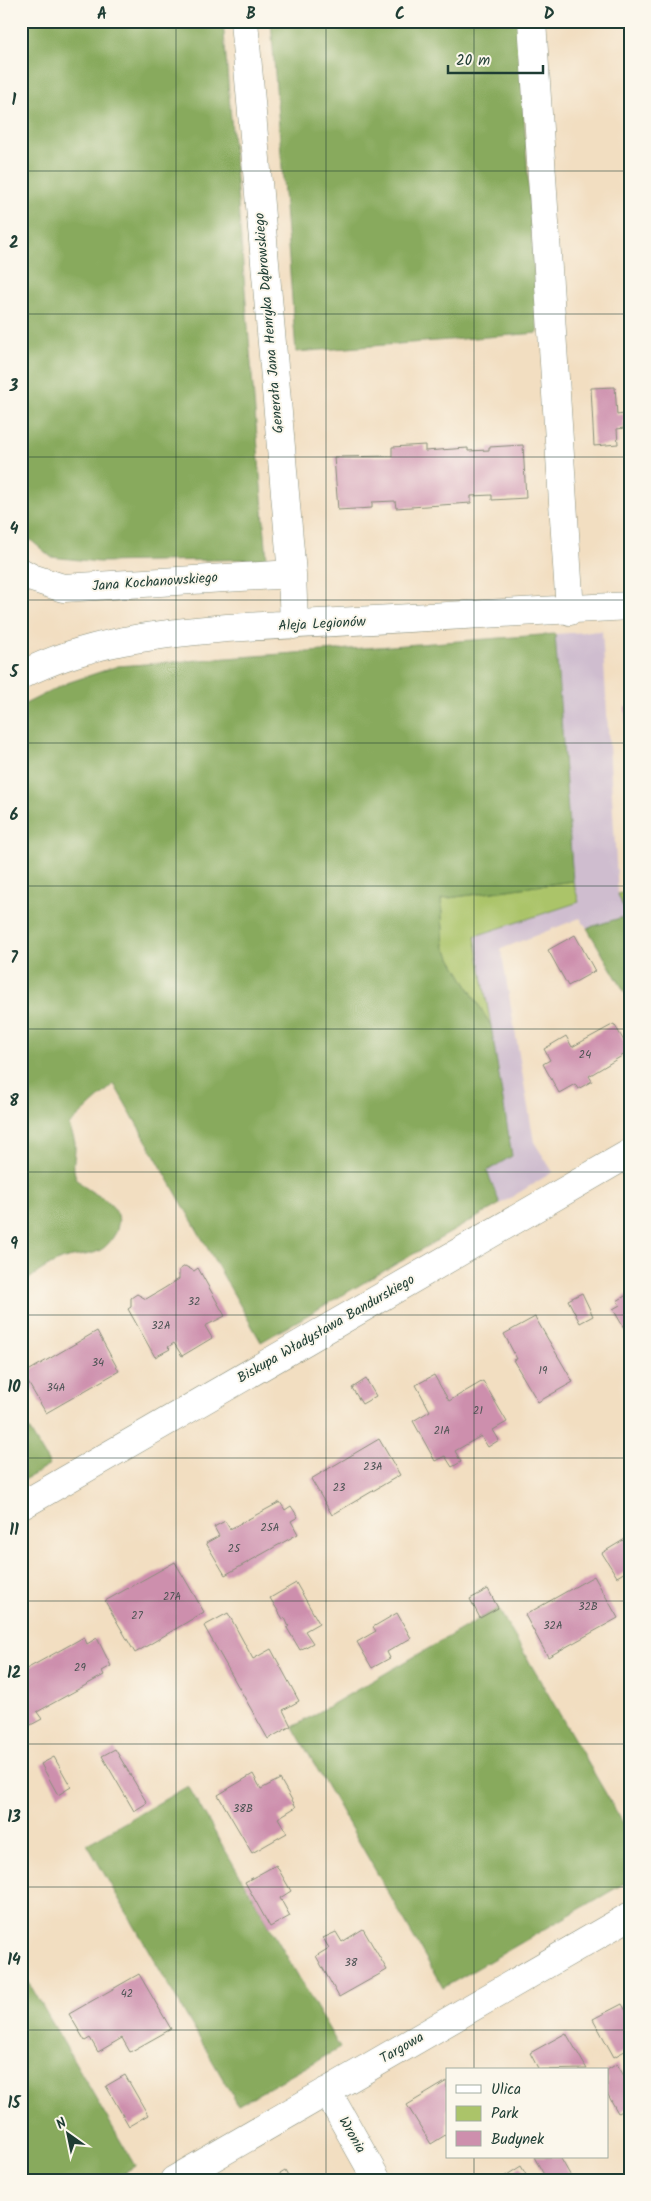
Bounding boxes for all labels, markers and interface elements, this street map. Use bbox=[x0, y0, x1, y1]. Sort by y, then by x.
text: A bbox=[97, 2, 107, 27]
text: B bbox=[246, 2, 256, 27]
text: C bbox=[395, 2, 405, 27]
text: D bbox=[544, 2, 555, 27]
scale bar bbox=[448, 42, 544, 74]
text: 20 m bbox=[456, 49, 490, 73]
text: 1 bbox=[12, 88, 17, 113]
street label: Generała Jana Henryka Dąbrowskiego bbox=[248, 212, 290, 434]
text: 2 bbox=[9, 231, 19, 256]
text: 3 bbox=[9, 374, 19, 399]
text: 4 bbox=[10, 517, 19, 542]
street label: Jana Kochanowskiego bbox=[91, 567, 219, 597]
street label: Aleja Legionów bbox=[278, 611, 367, 637]
text: 5 bbox=[9, 660, 20, 685]
text: 6 bbox=[10, 803, 19, 828]
text: 7 bbox=[10, 946, 18, 971]
house number: 24 bbox=[579, 1046, 591, 1064]
text: 8 bbox=[9, 1089, 19, 1114]
text: 9 bbox=[10, 1232, 18, 1257]
street label: Biskupa Władysława Bandurskiego bbox=[233, 1269, 419, 1389]
house number: 32 bbox=[188, 1293, 200, 1311]
house number: 32A bbox=[151, 1317, 171, 1335]
house number: 34 bbox=[92, 1354, 104, 1372]
house number: 19 bbox=[539, 1362, 548, 1380]
text: 10 bbox=[7, 1375, 21, 1400]
house number: 34A bbox=[46, 1379, 66, 1397]
house number: 21 bbox=[473, 1402, 483, 1420]
house number: 21A bbox=[434, 1422, 451, 1440]
house number: 23A bbox=[363, 1458, 383, 1476]
house number: 23 bbox=[333, 1479, 345, 1497]
text: 11 bbox=[9, 1518, 19, 1543]
house number: 25A bbox=[261, 1519, 280, 1537]
house number: 25 bbox=[228, 1540, 241, 1558]
house number: 27A bbox=[163, 1588, 181, 1606]
house number: 32B bbox=[578, 1598, 598, 1616]
house number: 27 bbox=[131, 1607, 144, 1625]
house number: 32A bbox=[543, 1617, 563, 1635]
house number: 29 bbox=[74, 1659, 87, 1677]
text: 12 bbox=[7, 1661, 21, 1686]
house number: 38B bbox=[233, 1800, 253, 1818]
text: 13 bbox=[7, 1805, 21, 1830]
text: 14 bbox=[7, 1948, 21, 1973]
house number: 38 bbox=[345, 1954, 358, 1972]
house number: 42 bbox=[121, 1985, 133, 2003]
street label: Targowa bbox=[376, 2027, 428, 2069]
legend bbox=[446, 2068, 608, 2158]
text: Ulica bbox=[491, 2078, 521, 2102]
text: 15 bbox=[8, 2091, 22, 2116]
text: Park bbox=[491, 2102, 519, 2126]
north arrow bbox=[42, 2108, 92, 2158]
text: N bbox=[52, 2112, 71, 2136]
street label: Wronia bbox=[333, 2112, 371, 2158]
text: Budynek bbox=[491, 2128, 545, 2152]

